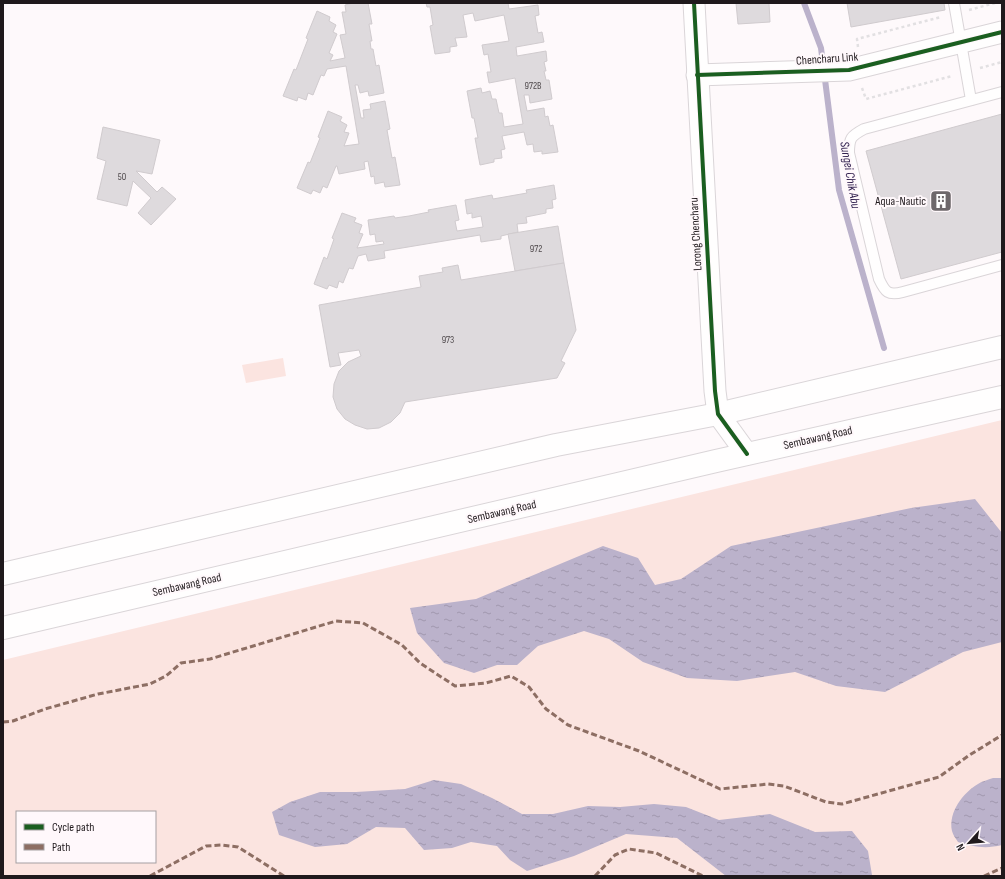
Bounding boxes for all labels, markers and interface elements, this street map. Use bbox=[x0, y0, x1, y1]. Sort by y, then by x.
street label: Chencharu Link bbox=[795, 49, 859, 69]
house number: 972B bbox=[525, 80, 542, 92]
water label: Sungei Chik Abu bbox=[836, 140, 864, 211]
house number: 50 bbox=[118, 171, 126, 183]
building icon: Aqua-Nautic bbox=[928, 188, 954, 214]
place label: Aqua-Nautic bbox=[874, 194, 926, 209]
street label: Lorong Chencharu bbox=[687, 197, 705, 271]
house number: 972 bbox=[530, 243, 542, 255]
house number: 973 bbox=[442, 334, 454, 346]
street label: Sembawang Road bbox=[782, 423, 854, 453]
street label: Sembawang Road bbox=[466, 497, 538, 527]
street label: Sembawang Road bbox=[151, 570, 223, 600]
legend bbox=[16, 811, 156, 863]
text: Cycle path bbox=[52, 820, 94, 835]
north arrow bbox=[949, 823, 989, 863]
text: Path bbox=[52, 840, 70, 855]
text: N bbox=[953, 842, 968, 853]

